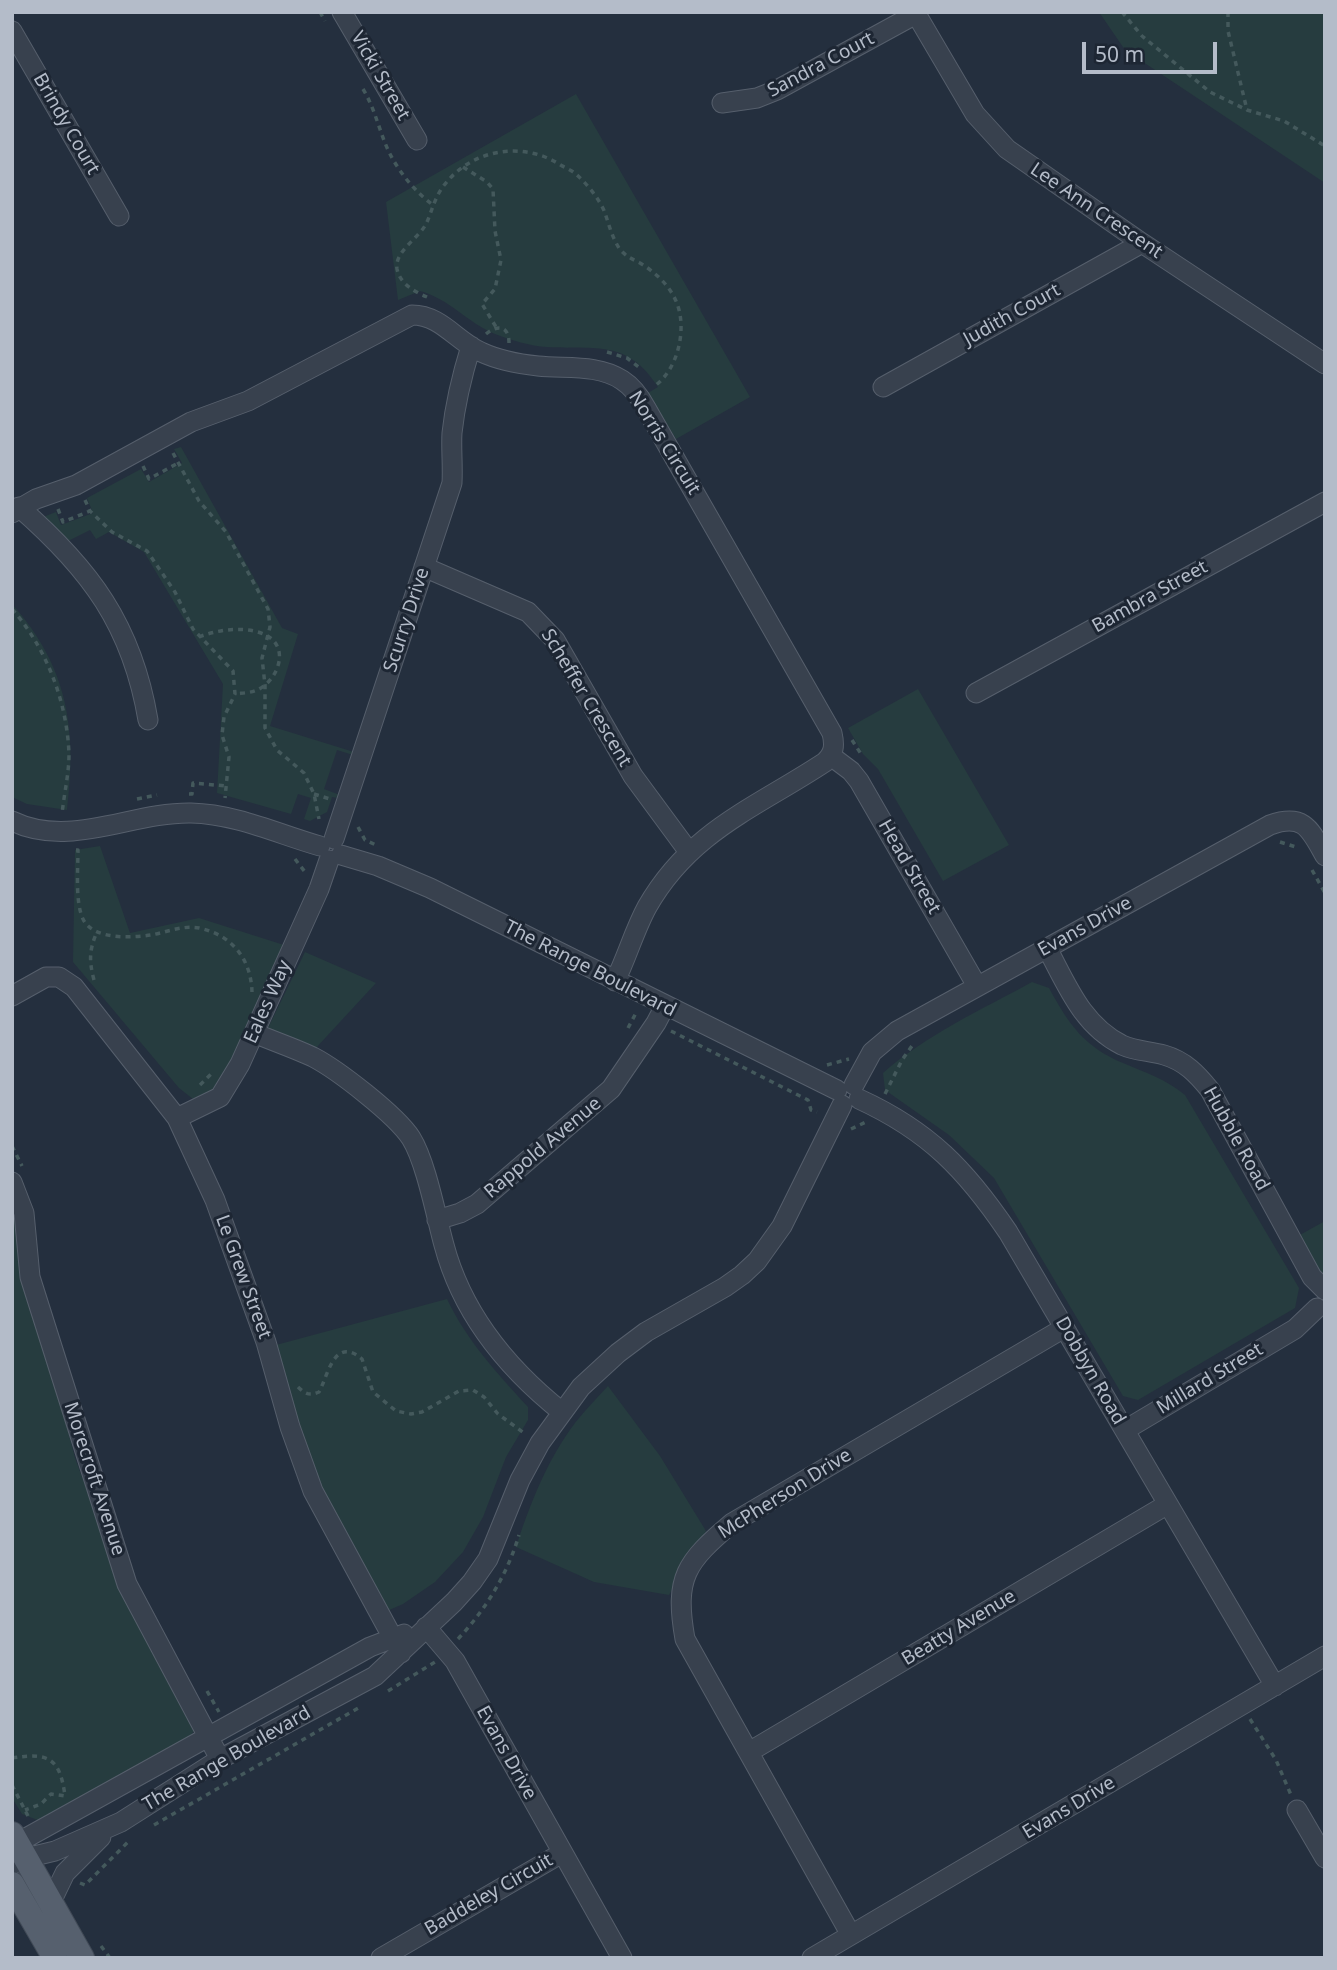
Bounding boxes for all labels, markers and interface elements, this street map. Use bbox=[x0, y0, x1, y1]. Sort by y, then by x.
street label: Sandra Court bbox=[764, 27, 878, 103]
street label: Vicki Street bbox=[346, 28, 414, 124]
scale bar bbox=[1085, 28, 1220, 72]
text: 50 m bbox=[1095, 40, 1144, 68]
street label: Brindy Court bbox=[28, 69, 104, 179]
street label: Lee Ann Crescent bbox=[1026, 158, 1166, 264]
street label: Judith Court bbox=[960, 279, 1064, 351]
street label: Norris Circuit bbox=[623, 387, 705, 499]
street label: Bambra Street bbox=[1088, 556, 1212, 638]
street label: Scurry Drive bbox=[379, 565, 435, 675]
street label: Scheffer Crescent bbox=[536, 625, 636, 771]
street label: Head Street bbox=[873, 816, 945, 918]
street label: Evans Drive bbox=[1034, 892, 1136, 962]
street label: The Range Boulevard bbox=[500, 916, 680, 1022]
street label: Eales Way bbox=[240, 957, 296, 1047]
street label: Hubble Road bbox=[1198, 1083, 1274, 1195]
street label: Rappold Avenue bbox=[480, 1092, 606, 1204]
street label: Le Grew Street bbox=[210, 1212, 276, 1342]
street label: Dobbyn Road bbox=[1050, 1313, 1130, 1429]
street label: Millard Street bbox=[1153, 1338, 1267, 1420]
street label: Morecroft Avenue bbox=[58, 1399, 130, 1559]
street label: McPherson Drive bbox=[714, 1444, 856, 1544]
street label: Beatty Avenue bbox=[898, 1585, 1020, 1671]
street label: The Range Boulevard bbox=[139, 1702, 315, 1816]
street label: Evans Drive bbox=[471, 1702, 541, 1804]
street label: Evans Drive bbox=[1019, 1772, 1119, 1844]
street label: Baddeley Circuit bbox=[421, 1849, 557, 1941]

